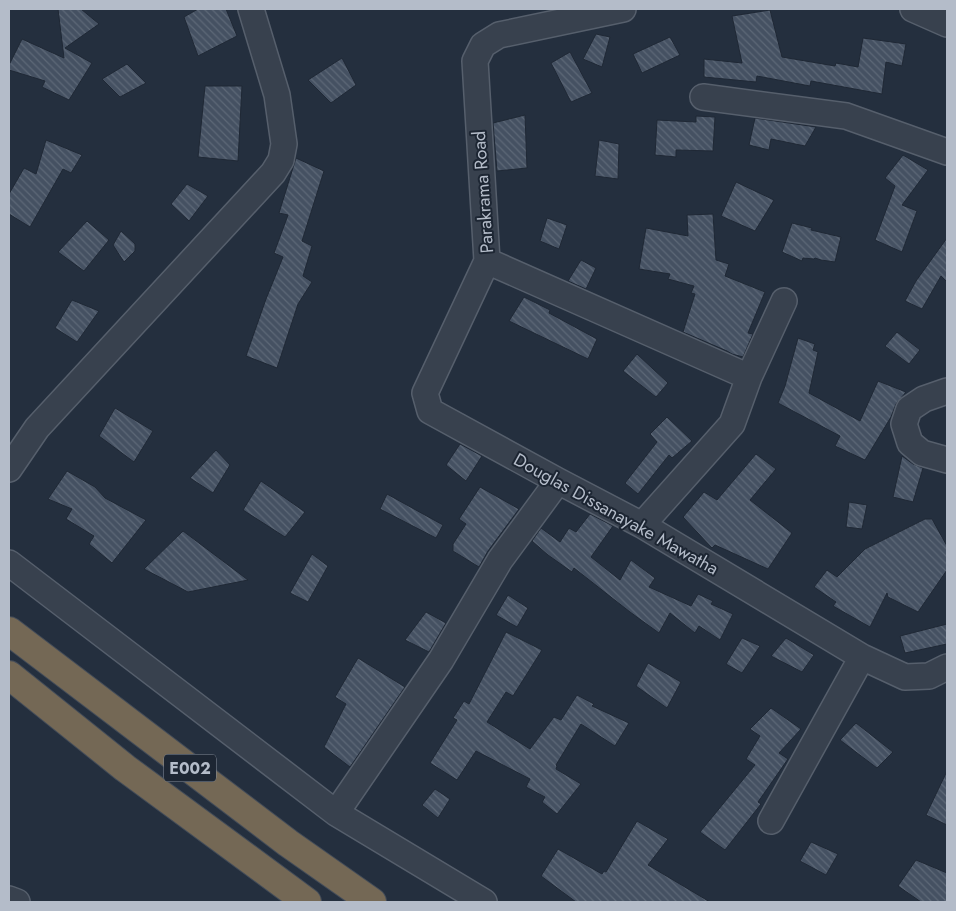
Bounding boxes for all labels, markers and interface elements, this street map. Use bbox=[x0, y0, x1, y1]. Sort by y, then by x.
street label: Parakrama Road bbox=[466, 130, 500, 254]
street label: Douglas Dissanayake Mawatha bbox=[509, 447, 723, 581]
road number: E002 bbox=[164, 754, 216, 781]

